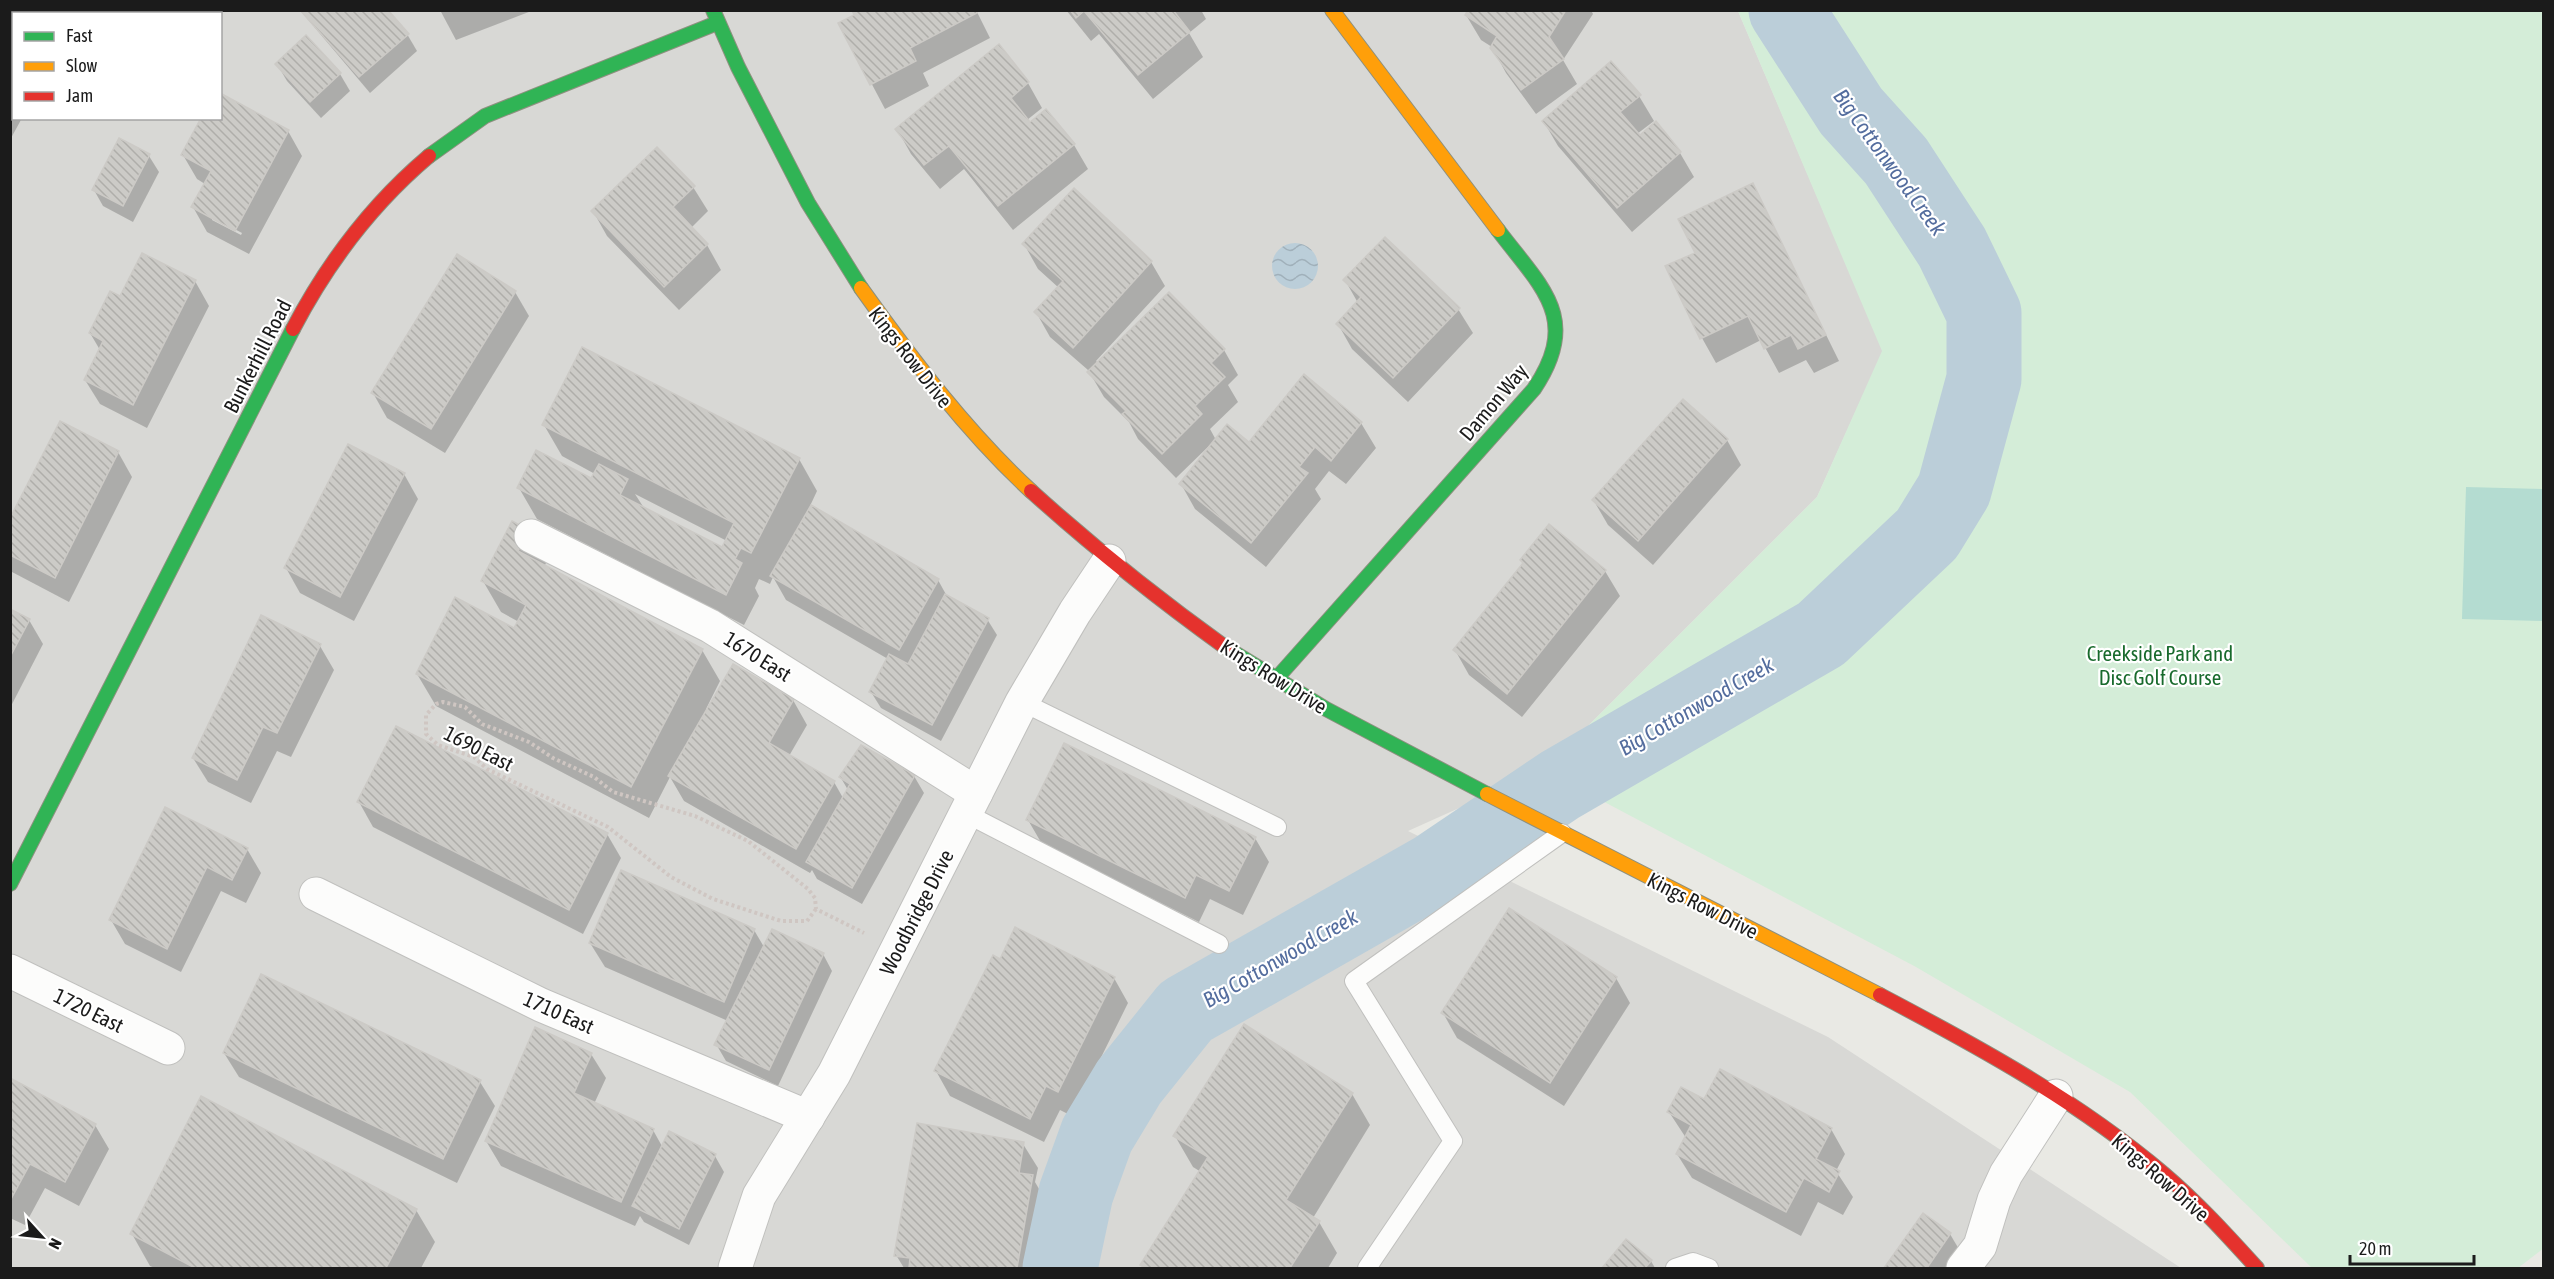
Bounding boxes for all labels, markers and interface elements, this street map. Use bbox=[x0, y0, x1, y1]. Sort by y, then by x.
legend bbox=[12, 12, 222, 120]
text: Fast bbox=[66, 25, 93, 46]
text: Slow bbox=[66, 55, 97, 76]
water label: Big Cottonwood Creek bbox=[1828, 84, 1952, 241]
text: Jam bbox=[66, 85, 93, 106]
street label: Bunkerhill Road bbox=[218, 295, 296, 417]
street label: Kings Row Drive bbox=[864, 302, 958, 412]
street label: Damon Way bbox=[1454, 359, 1532, 445]
street label: 1670 East bbox=[720, 626, 796, 686]
street label: Kings Row Drive bbox=[1216, 634, 1332, 718]
park label: Creekside Park and Disc Golf Course bbox=[2087, 641, 2233, 689]
water label: Big Cottonwood Creek bbox=[1614, 651, 1778, 761]
street label: 1690 East bbox=[440, 720, 518, 776]
street label: Woodbridge Drive bbox=[874, 846, 958, 978]
street label: Kings Row Drive bbox=[1644, 867, 1762, 943]
water label: Big Cottonwood Creek bbox=[1198, 903, 1362, 1013]
street label: 1720 East bbox=[50, 983, 128, 1037]
street label: 1710 East bbox=[520, 986, 598, 1038]
street label: Kings Row Drive bbox=[2107, 1128, 2215, 1226]
north arrow bbox=[12, 1207, 72, 1267]
scale bar bbox=[2350, 1228, 2474, 1266]
text: N bbox=[45, 1236, 66, 1252]
text: 20 m bbox=[2359, 1238, 2391, 1259]

